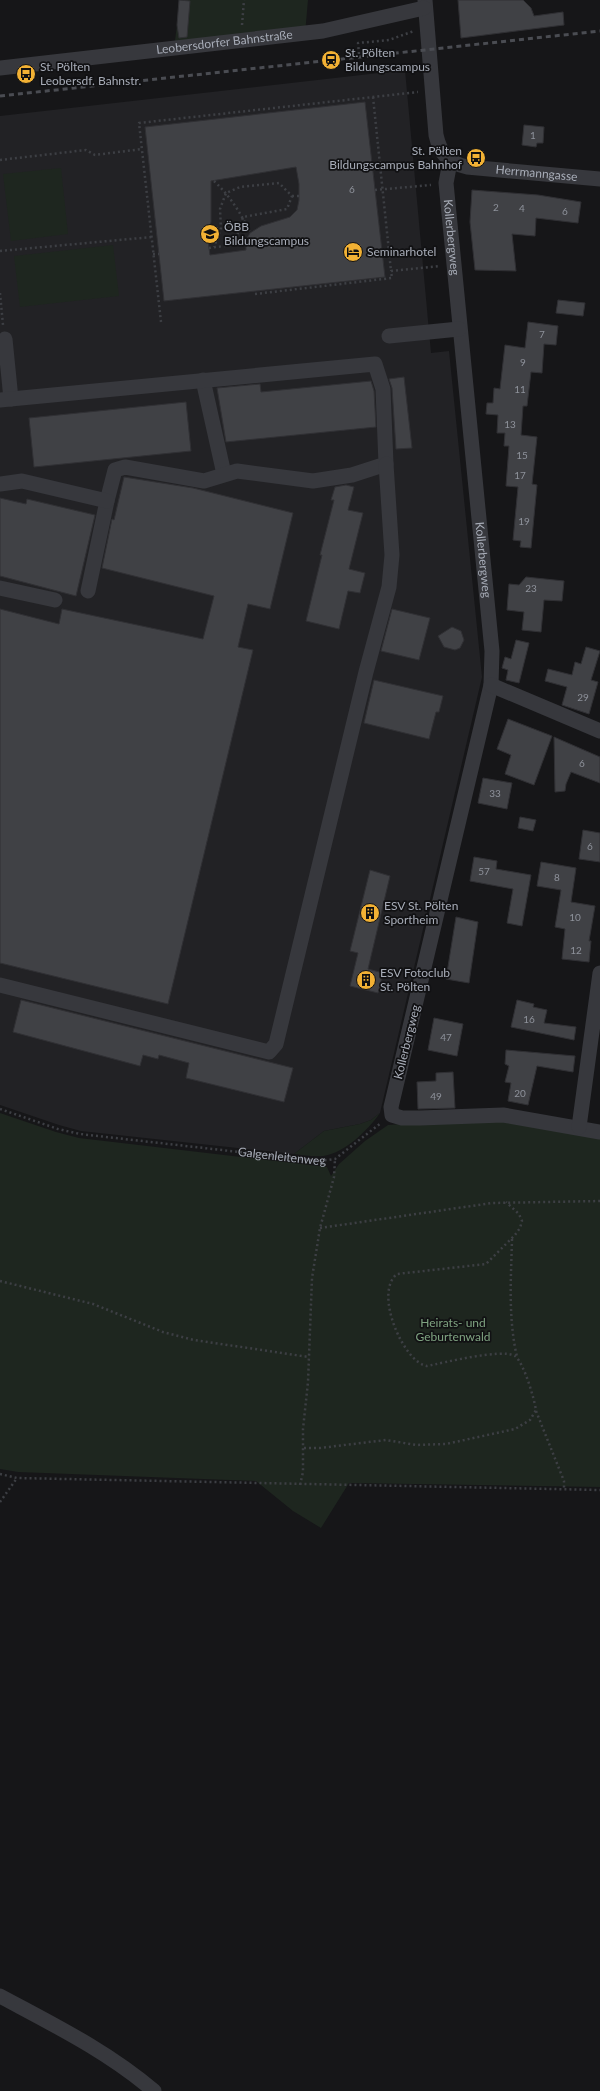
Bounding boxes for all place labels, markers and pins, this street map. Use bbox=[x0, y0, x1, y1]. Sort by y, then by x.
place label: St. Pölten Bildungscampus bbox=[345, 45, 430, 74]
station icon: St. Pölten Bildungscampus bbox=[320, 49, 342, 71]
place label: St. Pölten Leobersdf. Bahnstr. bbox=[40, 59, 141, 88]
bus stop icon: St. Pölten Leobersdf. Bahnstr. bbox=[15, 63, 37, 85]
place label: St. Pölten Bildungscampus Bahnhof bbox=[329, 143, 463, 172]
bus stop icon: St. Pölten Bildungscampus Bahnhof bbox=[465, 147, 487, 169]
place label: ÖBB Bildungscampus bbox=[224, 219, 309, 248]
school or university icon: ÖBB Bildungscampus bbox=[199, 223, 221, 245]
hotel icon: Seminarhotel bbox=[342, 241, 364, 263]
place label: Seminarhotel bbox=[367, 244, 436, 259]
place label: ESV St. Pölten Sportheim bbox=[384, 898, 458, 927]
building icon: ESV St. Pölten Sportheim bbox=[359, 902, 381, 924]
place label: ESV Fotoclub St. Pölten bbox=[380, 965, 450, 994]
building icon: ESV Fotoclub St. Pölten bbox=[355, 969, 377, 991]

